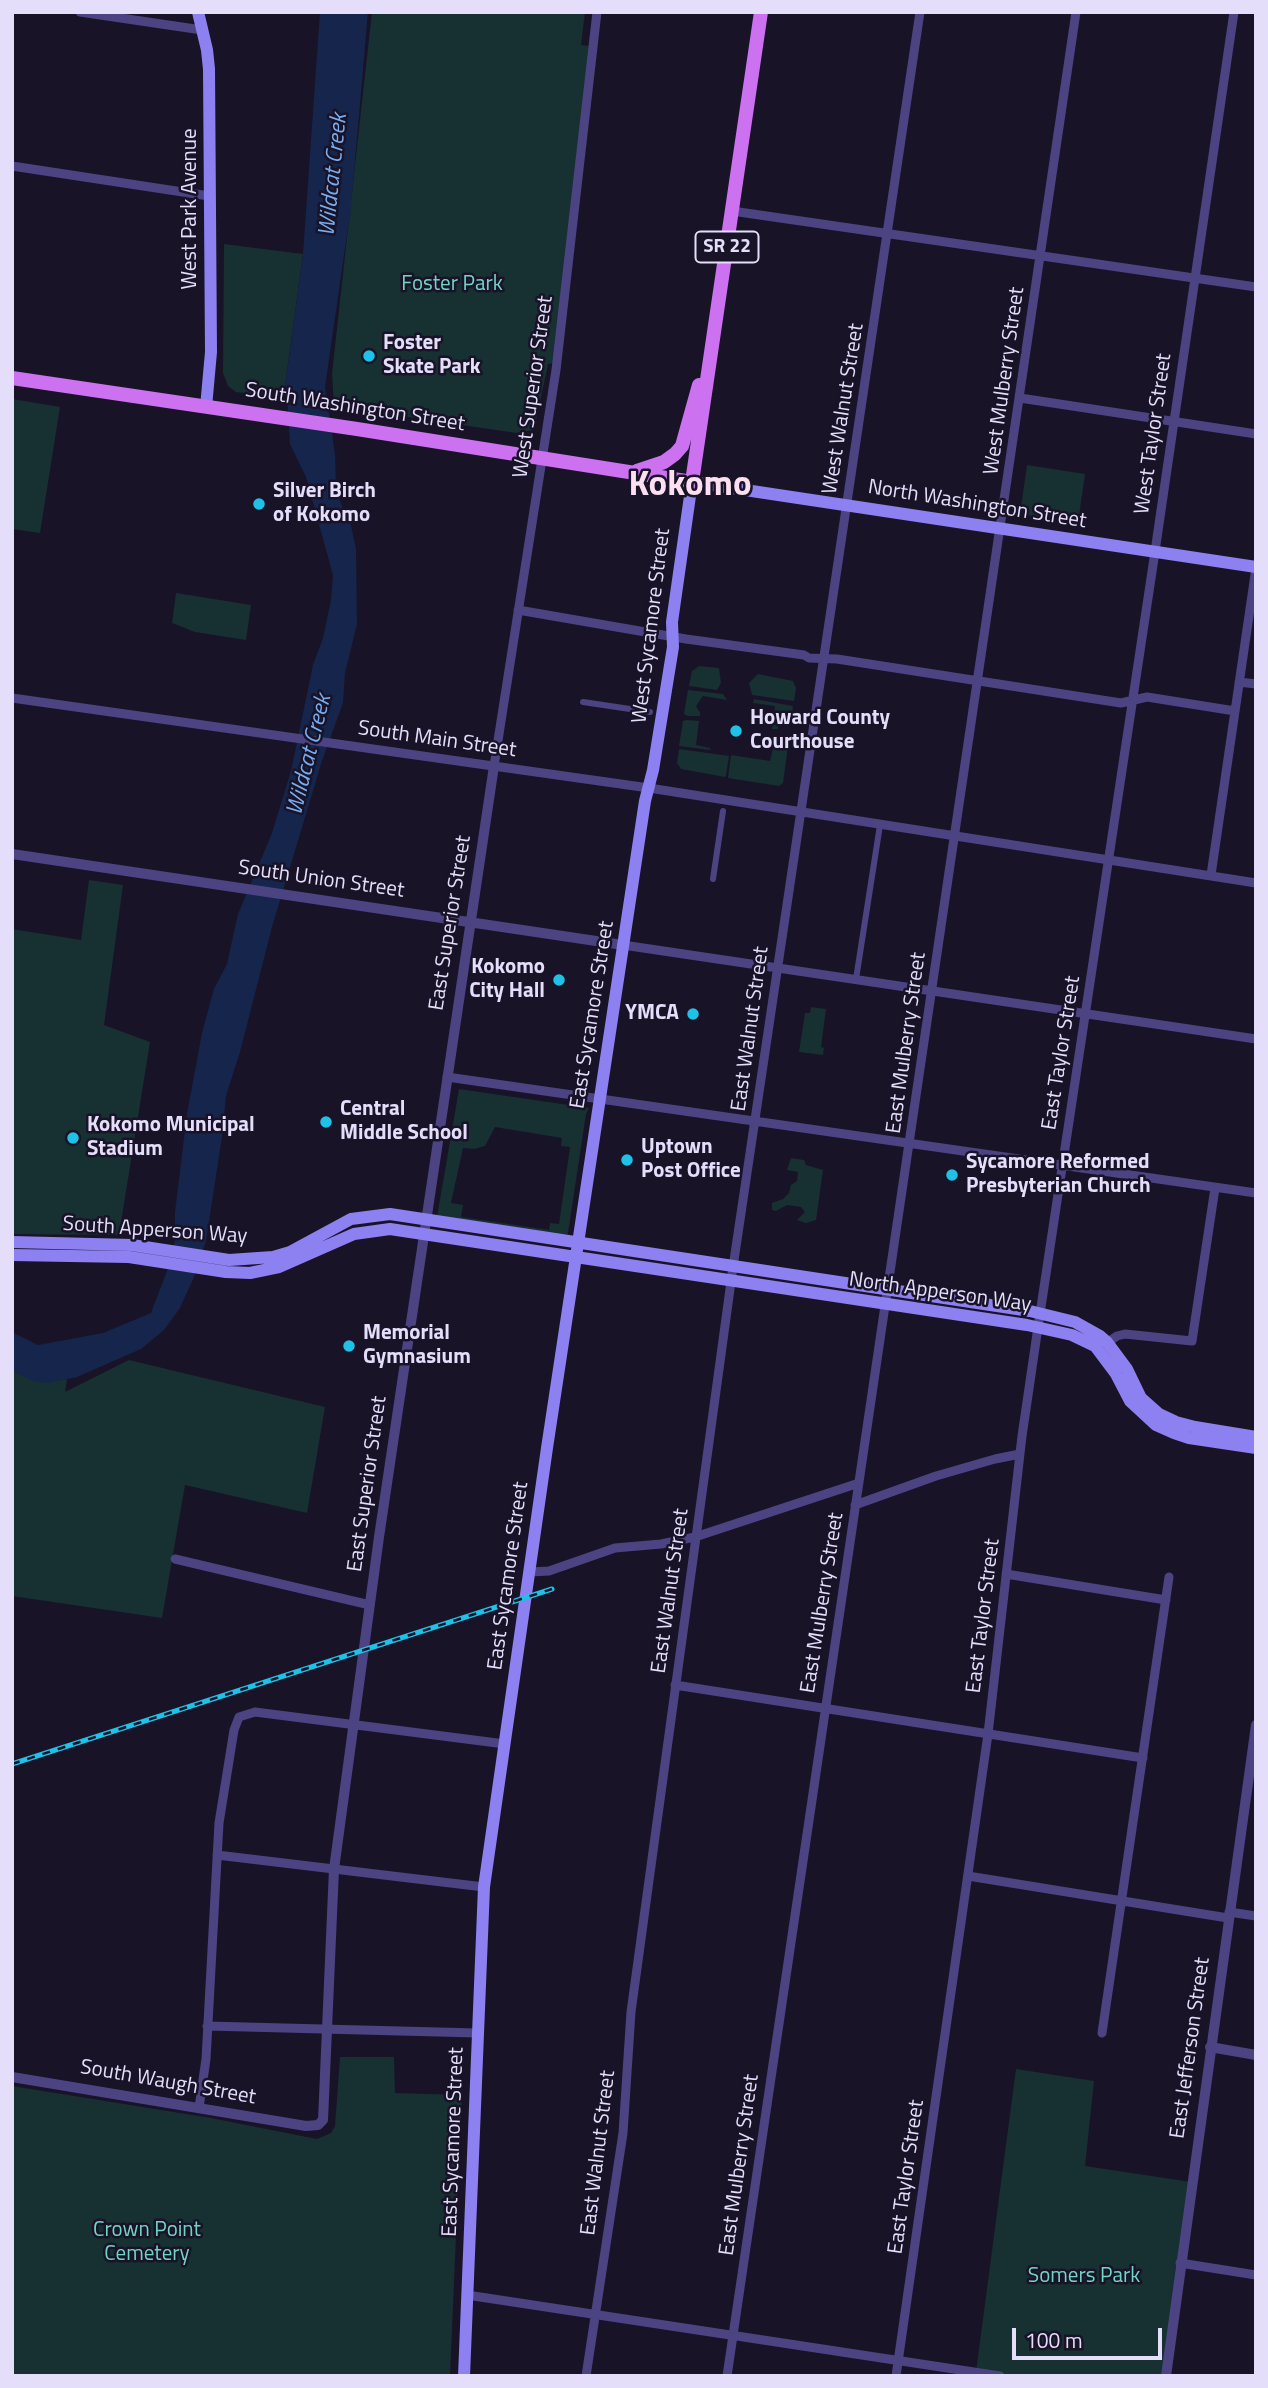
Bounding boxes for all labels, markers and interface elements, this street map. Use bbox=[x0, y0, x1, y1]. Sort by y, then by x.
water label: Wildcat Creek bbox=[314, 112, 354, 238]
street label: West Park Avenue bbox=[178, 128, 204, 290]
road number: SR 22 bbox=[696, 232, 758, 262]
park label: Foster Park bbox=[401, 272, 503, 298]
street label: West Mulberry Street bbox=[979, 286, 1031, 476]
street label: West Superior Street bbox=[509, 294, 559, 480]
street label: West Walnut Street bbox=[818, 322, 870, 496]
place label: Foster Skate Park bbox=[383, 331, 481, 381]
marker: Foster Skate Park bbox=[361, 348, 377, 364]
street label: West Taylor Street bbox=[1130, 352, 1178, 516]
street label: South Washington Street bbox=[243, 378, 467, 438]
district label: Kokomo bbox=[628, 465, 752, 507]
street label: North Washington Street bbox=[866, 475, 1088, 535]
place label: Silver Birch of Kokomo bbox=[273, 479, 376, 529]
marker: Silver Birch of Kokomo bbox=[251, 496, 267, 512]
street label: West Sycamore Street bbox=[628, 527, 676, 725]
water label: Wildcat Creek bbox=[282, 692, 338, 818]
place label: Howard County Courthouse bbox=[750, 706, 890, 756]
street label: South Main Street bbox=[356, 716, 518, 764]
marker: Howard County Courthouse bbox=[728, 723, 744, 739]
street label: East Superior Street bbox=[425, 834, 477, 1012]
street label: South Union Street bbox=[236, 856, 406, 904]
street label: East Sycamore Street bbox=[566, 919, 620, 1111]
street label: East Walnut Street bbox=[727, 945, 775, 1113]
street label: East Mulberry Street bbox=[882, 951, 932, 1135]
place label: Kokomo City Hall bbox=[469, 955, 545, 1005]
marker: Kokomo City Hall bbox=[551, 972, 567, 988]
street label: East Taylor Street bbox=[1037, 974, 1087, 1132]
place label: YMCA bbox=[625, 1001, 679, 1027]
marker: YMCA bbox=[685, 1006, 701, 1022]
place label: Central Middle School bbox=[340, 1097, 468, 1147]
place label: Kokomo Municipal Stadium bbox=[87, 1113, 255, 1163]
marker: Central Middle School bbox=[318, 1114, 334, 1130]
marker: Kokomo Municipal Stadium bbox=[65, 1130, 81, 1146]
place label: Uptown Post Office bbox=[641, 1135, 741, 1185]
place label: Sycamore Reformed Presbyterian Church bbox=[966, 1150, 1151, 1200]
marker: Uptown Post Office bbox=[619, 1152, 635, 1168]
marker: Sycamore Reformed Presbyterian Church bbox=[944, 1167, 960, 1183]
street label: South Apperson Way bbox=[62, 1212, 248, 1250]
street label: North Apperson Way bbox=[847, 1268, 1033, 1318]
place label: Memorial Gymnasium bbox=[363, 1321, 471, 1371]
marker: Memorial Gymnasium bbox=[341, 1338, 357, 1354]
street label: East Superior Street bbox=[343, 1395, 393, 1573]
street label: East Sycamore Street bbox=[483, 1480, 535, 1672]
street label: East Walnut Street bbox=[647, 1507, 695, 1675]
street label: East Mulberry Street bbox=[796, 1511, 850, 1695]
street label: East Taylor Street bbox=[962, 1537, 1006, 1695]
street label: East Jefferson Street bbox=[1166, 1956, 1216, 2140]
street label: East Sycamore Street bbox=[438, 2047, 470, 2237]
street label: South Waugh Street bbox=[78, 2055, 258, 2111]
street label: East Walnut Street bbox=[576, 2069, 622, 2237]
street label: East Mulberry Street bbox=[715, 2073, 765, 2257]
street label: East Taylor Street bbox=[884, 2098, 930, 2256]
park label: Crown Point Cemetery bbox=[93, 2218, 201, 2268]
park label: Somers Park bbox=[1028, 2264, 1140, 2290]
scale bar bbox=[1016, 2314, 1166, 2358]
text: 100 m bbox=[1025, 2324, 1082, 2356]

